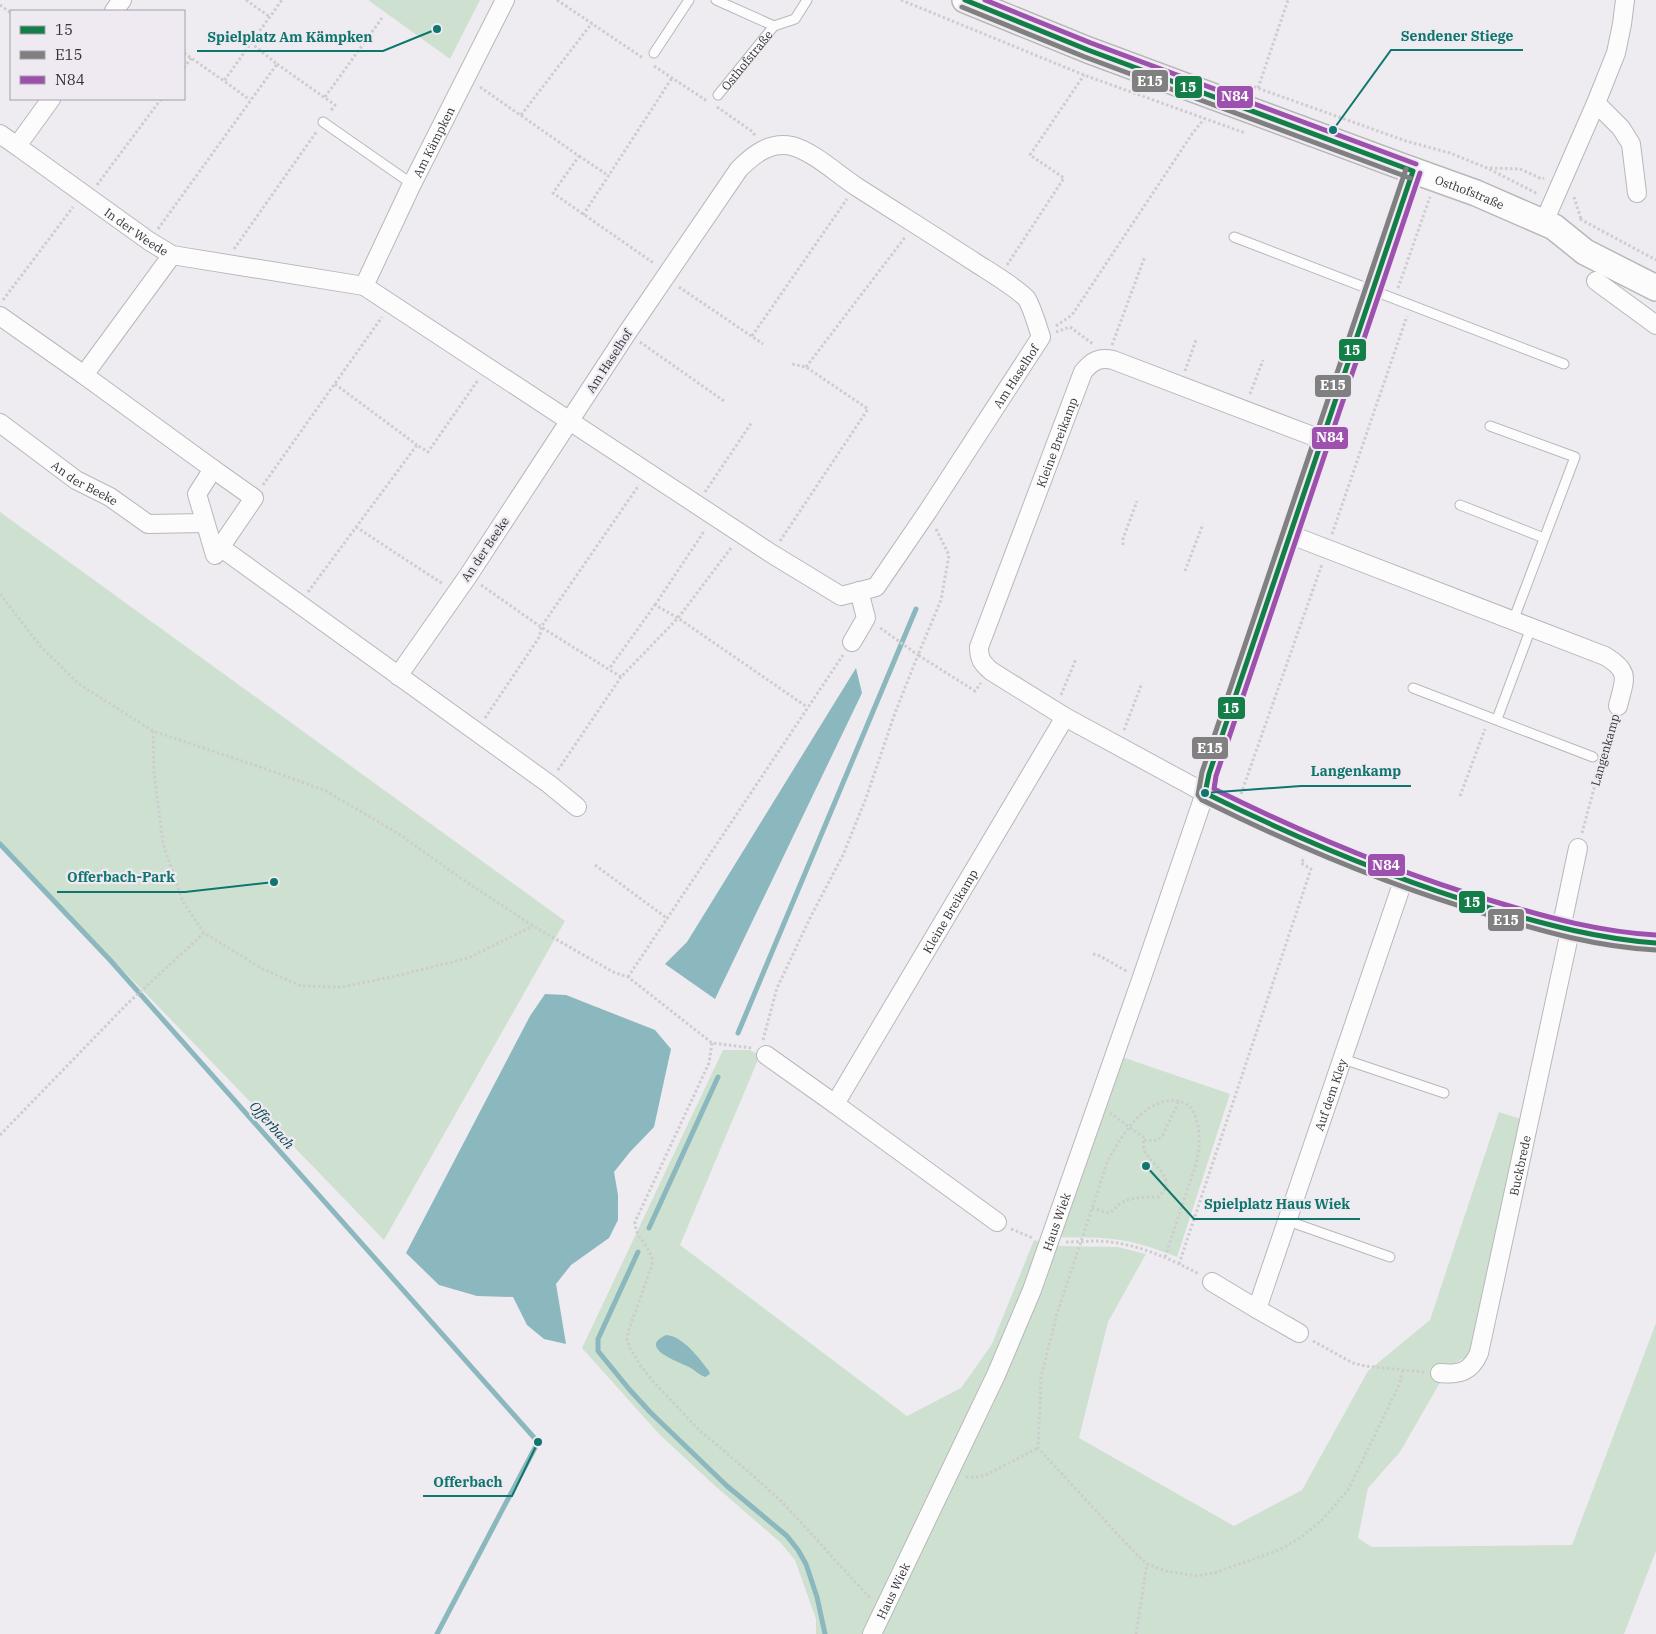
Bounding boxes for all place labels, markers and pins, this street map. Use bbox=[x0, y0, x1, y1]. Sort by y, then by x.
callout: Sendener Stiege bbox=[1391, 21, 1523, 50]
callout: Spielplatz Am Kämpken bbox=[197, 22, 383, 51]
callout: Langenkamp bbox=[1301, 757, 1411, 786]
callout: Offerbach-Park bbox=[57, 863, 185, 892]
callout: Spielplatz Haus Wiek bbox=[1194, 1190, 1360, 1219]
callout: Offerbach bbox=[423, 1467, 512, 1496]

